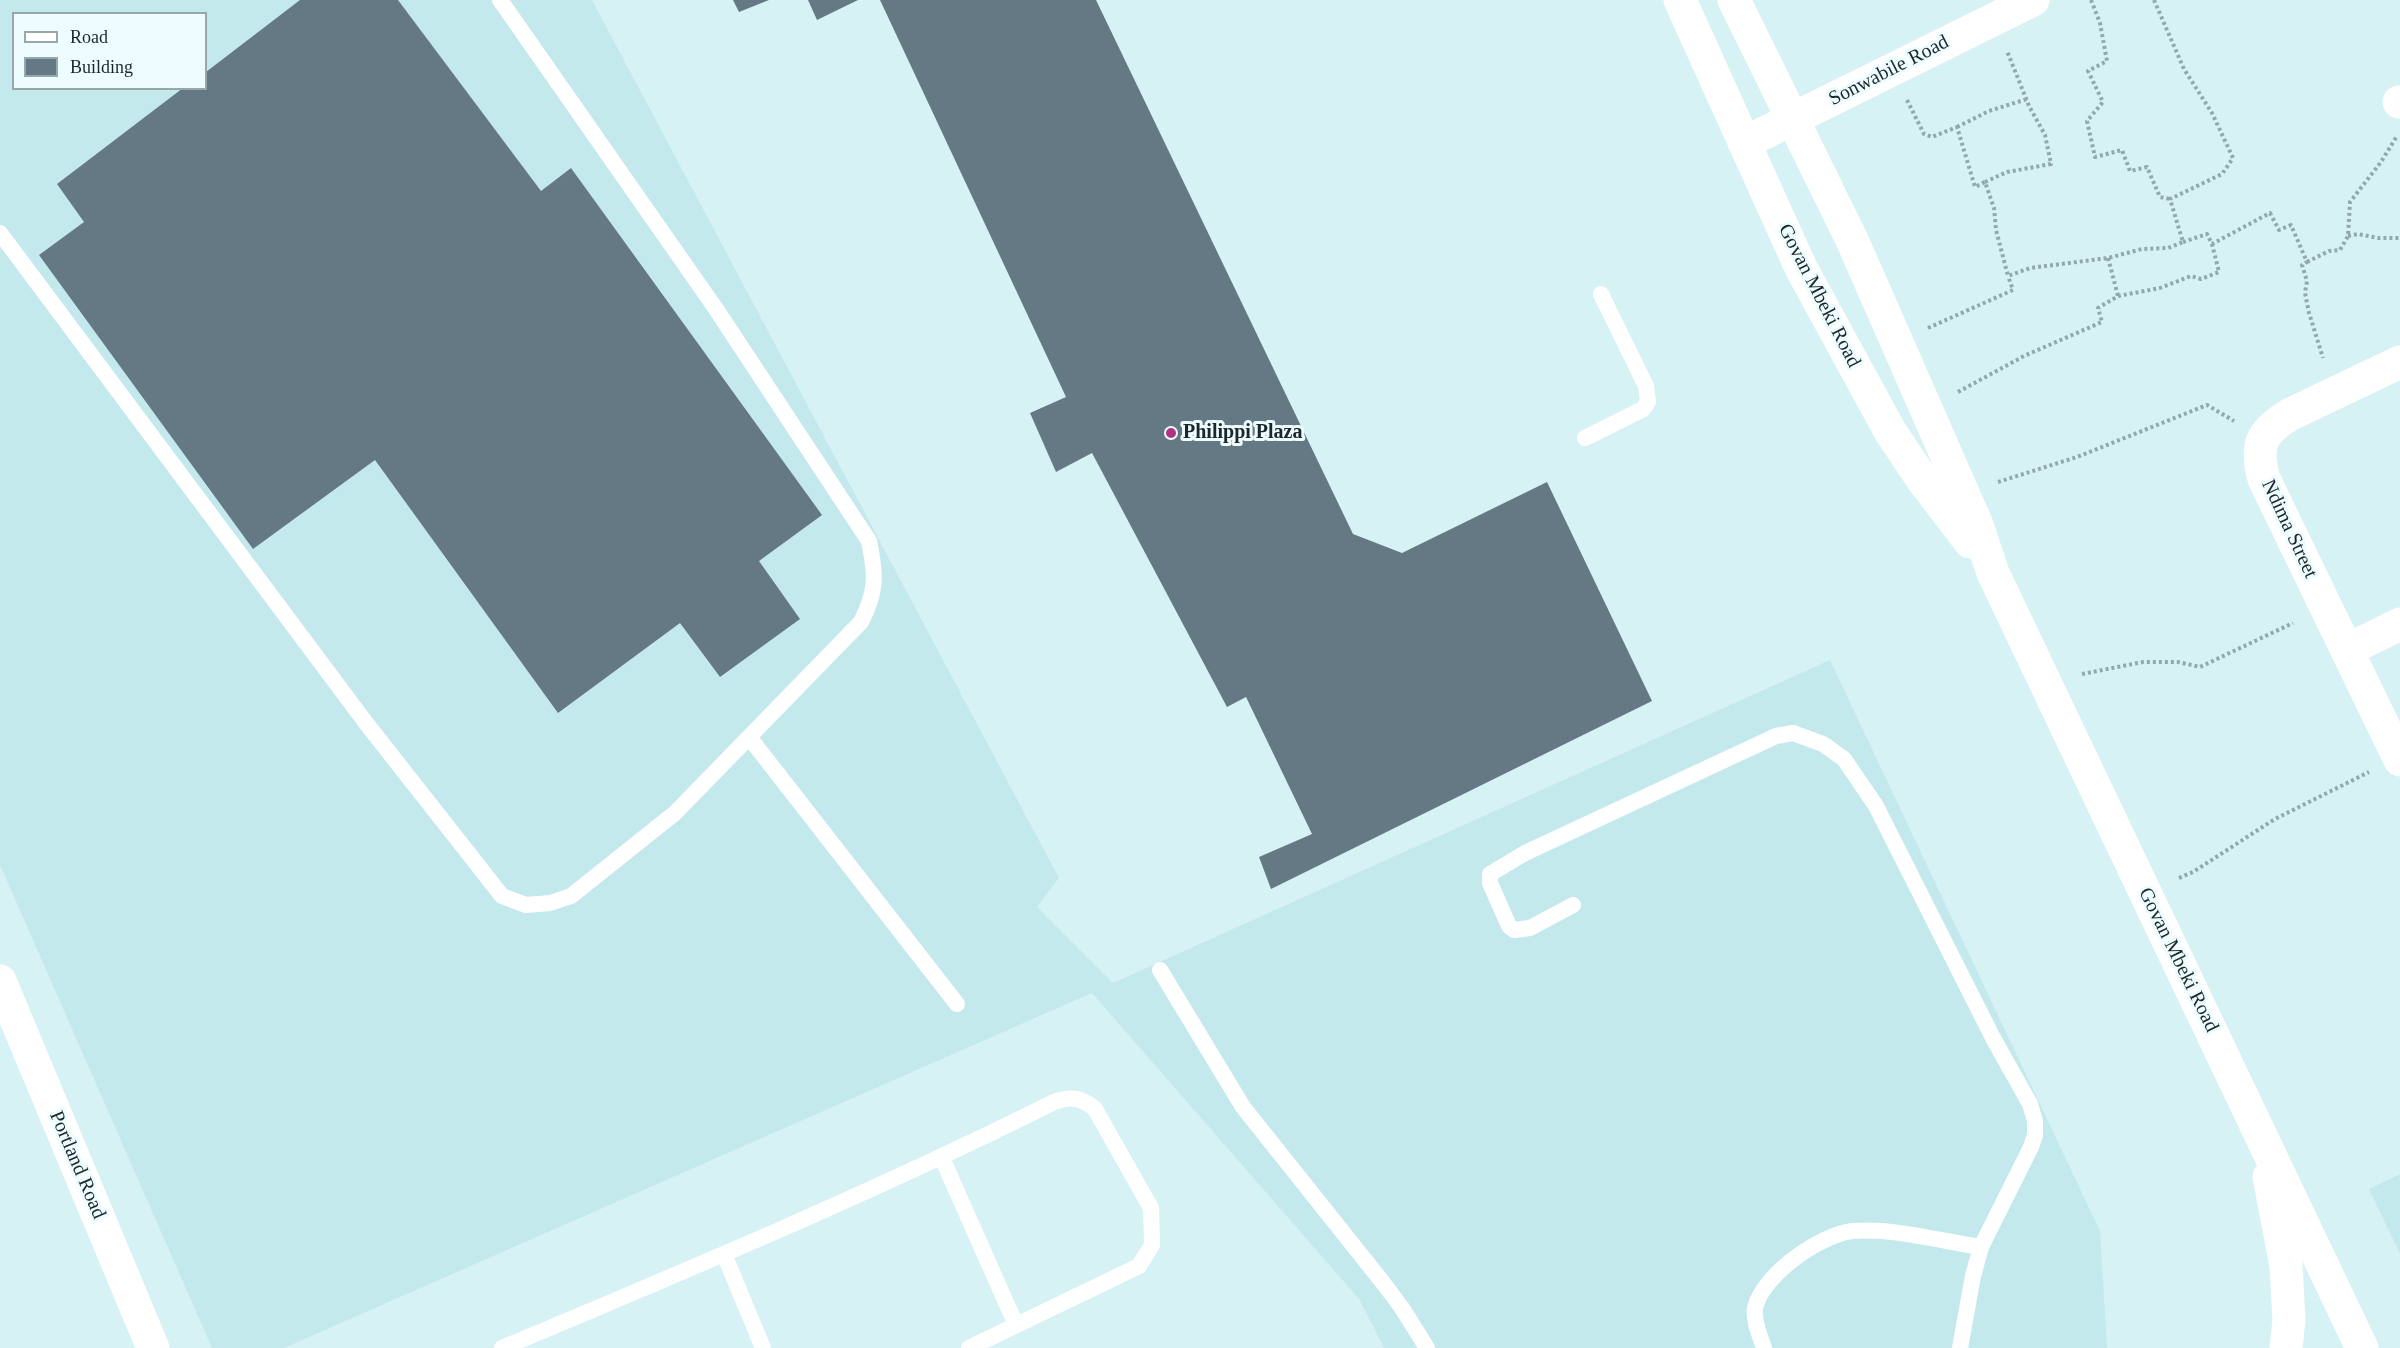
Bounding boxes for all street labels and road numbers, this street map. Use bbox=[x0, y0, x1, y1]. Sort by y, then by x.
street label: Sonwabile Road bbox=[1825, 30, 1953, 112]
street label: Govan Mbeki Road bbox=[1772, 220, 1866, 372]
street label: Ndima Street bbox=[2256, 476, 2322, 582]
street label: Govan Mbeki Road bbox=[2133, 884, 2223, 1036]
street label: Portland Road bbox=[43, 1107, 111, 1223]

